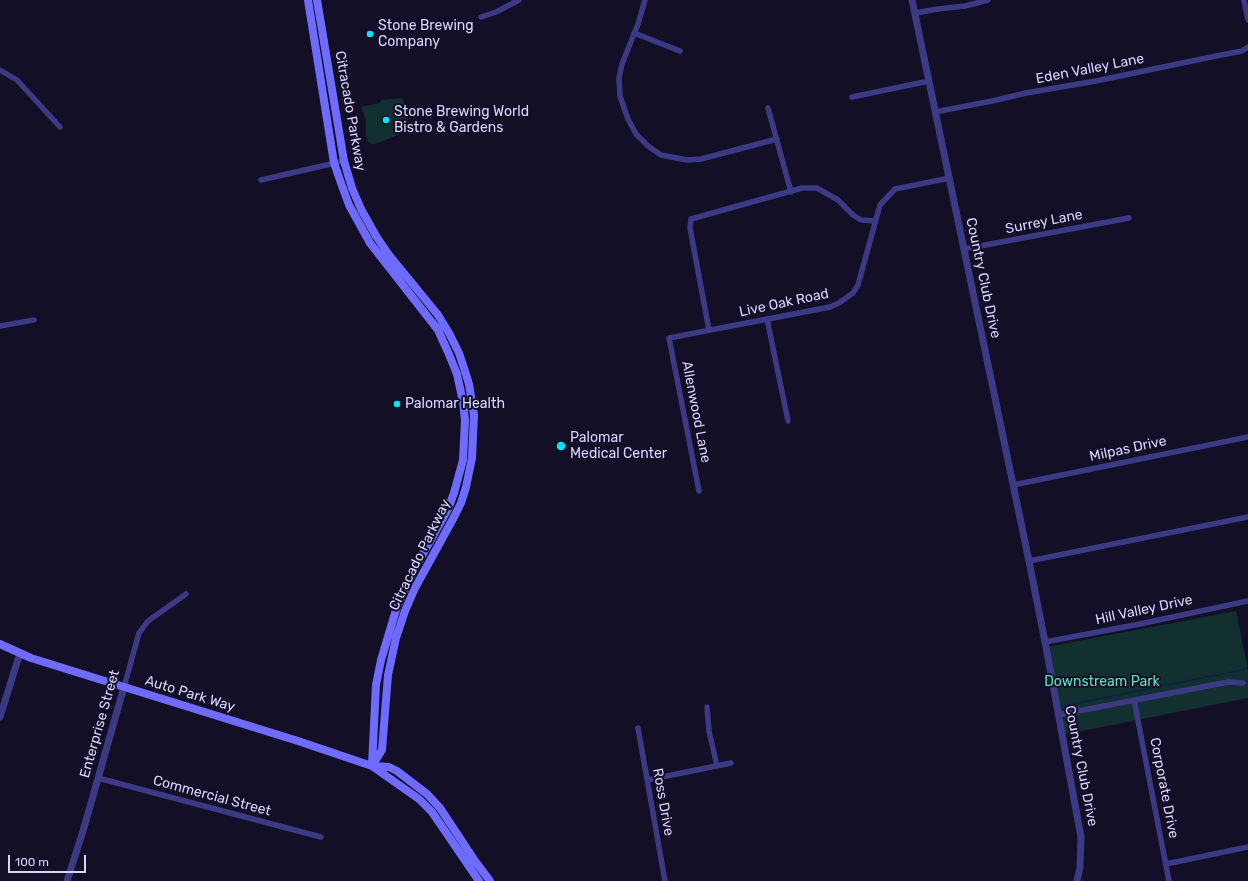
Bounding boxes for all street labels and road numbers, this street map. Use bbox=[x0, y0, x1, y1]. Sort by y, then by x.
street label: Citracado Parkway bbox=[331, 50, 369, 172]
street label: Eden Valley Lane bbox=[1034, 50, 1146, 88]
street label: Surrey Lane bbox=[1004, 206, 1084, 238]
street label: Country Club Drive bbox=[962, 216, 1004, 340]
street label: Live Oak Road bbox=[738, 285, 830, 321]
street label: Allenwood Lane bbox=[678, 360, 714, 464]
street label: Milpas Drive bbox=[1088, 433, 1168, 465]
street label: Citracado Parkway bbox=[386, 497, 454, 613]
street label: Hill Valley Drive bbox=[1094, 591, 1194, 629]
street label: Enterprise Street bbox=[77, 668, 123, 780]
street label: Auto Park Way bbox=[143, 672, 237, 716]
street label: Country Club Drive bbox=[1061, 704, 1101, 828]
street label: Corporate Drive bbox=[1146, 736, 1182, 840]
street label: Ross Drive bbox=[649, 767, 677, 837]
street label: Commercial Street bbox=[151, 772, 273, 820]

